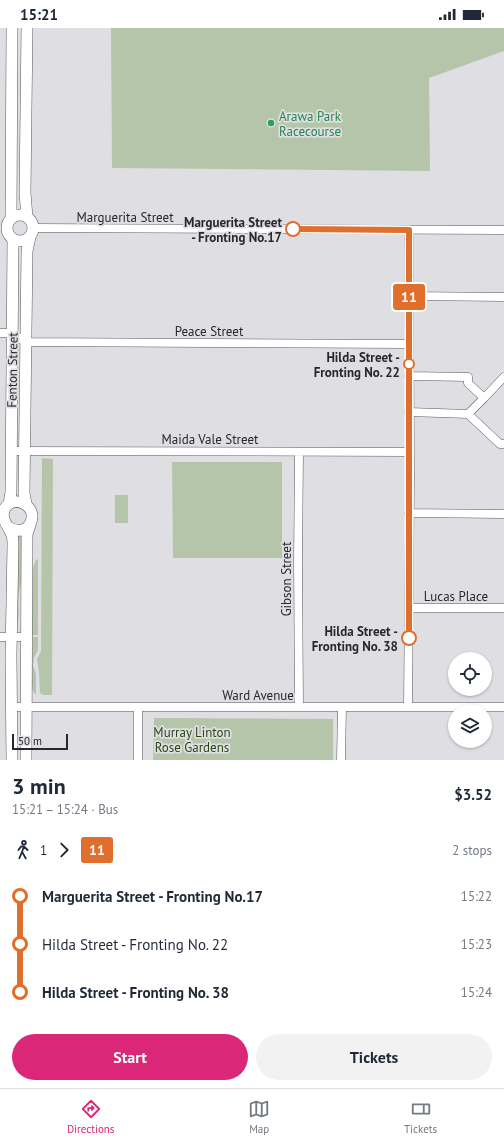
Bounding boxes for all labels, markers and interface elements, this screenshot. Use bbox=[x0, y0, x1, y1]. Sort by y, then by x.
text: 15:21 bbox=[20, 5, 58, 24]
place label: Arawa Park Racecourse bbox=[279, 108, 342, 140]
marker: Arawa Park Racecourse bbox=[266, 118, 276, 128]
street label: Marguerita Street bbox=[76, 209, 174, 226]
place label: Marguerita Street - Fronting No.17 bbox=[184, 214, 282, 246]
marker: Marguerita Street - Fronting No.17 bbox=[285, 221, 301, 237]
line badge: 11 bbox=[391, 284, 427, 310]
text: 11 bbox=[401, 288, 417, 306]
street label: Peace Street bbox=[175, 323, 244, 340]
street label: Fenton Street bbox=[3, 332, 22, 408]
place label: Hilda Street - Fronting No. 22 bbox=[314, 349, 400, 381]
marker: Hilda Street - Fronting No. 22 bbox=[403, 358, 415, 370]
street label: Maida Vale Street bbox=[162, 431, 259, 448]
street label: Gibson Street bbox=[278, 541, 295, 616]
street label: Lucas Place bbox=[424, 588, 488, 605]
place label: Hilda Street - Fronting No. 38 bbox=[312, 623, 398, 655]
marker: Hilda Street - Fronting No. 38 bbox=[401, 630, 417, 646]
map controls bbox=[448, 652, 492, 748]
button: locate bbox=[448, 652, 492, 696]
street label: Ward Avenue bbox=[222, 687, 294, 704]
button: layers bbox=[448, 704, 492, 748]
park label: Murray Linton Rose Gardens bbox=[153, 724, 231, 756]
scale bar bbox=[12, 732, 68, 751]
text: 50 m bbox=[18, 734, 42, 748]
text: 3 min bbox=[12, 772, 66, 800]
text: $3.52 bbox=[454, 785, 492, 804]
text: 15:21 – 15:24 · Bus bbox=[12, 801, 118, 818]
icon: walk bbox=[12, 839, 34, 861]
icon: forward bbox=[53, 839, 75, 861]
text: 11 bbox=[89, 841, 105, 859]
text: 1 bbox=[40, 842, 47, 859]
text: 2 stops bbox=[452, 842, 492, 859]
text: Marguerita Street - Fronting No.17 bbox=[42, 887, 263, 906]
text: 15:22 bbox=[461, 888, 492, 905]
text: Hilda Street - Fronting No. 22 bbox=[42, 935, 228, 954]
text: 15:23 bbox=[461, 936, 492, 953]
text: Hilda Street - Fronting No. 38 bbox=[42, 983, 229, 1002]
text: 15:24 bbox=[461, 984, 492, 1001]
button: Start bbox=[12, 1034, 248, 1080]
button: Tickets bbox=[256, 1034, 492, 1080]
tab: Directions bbox=[67, 1098, 114, 1136]
tab: Map bbox=[248, 1098, 270, 1136]
tab: Tickets bbox=[404, 1098, 437, 1136]

